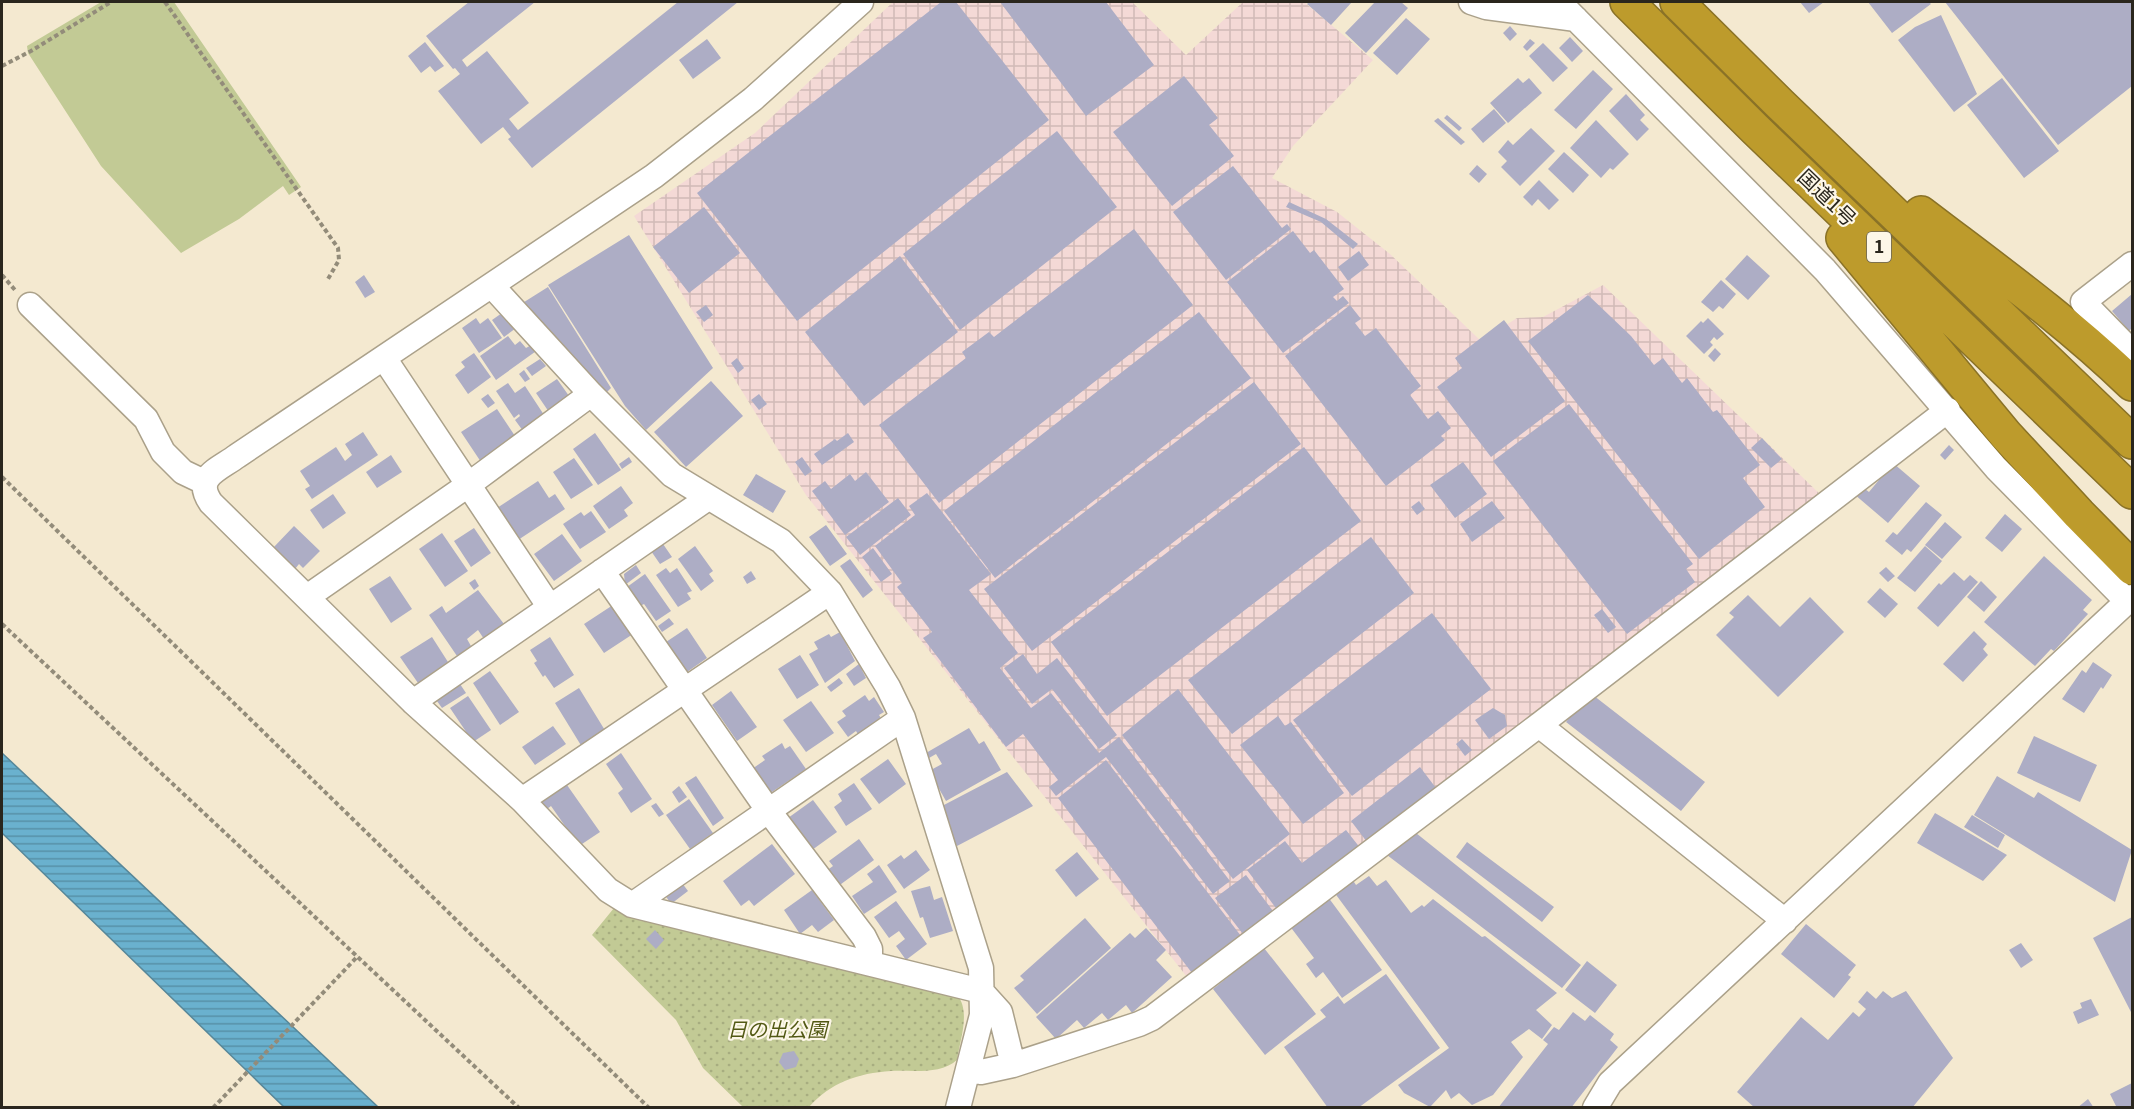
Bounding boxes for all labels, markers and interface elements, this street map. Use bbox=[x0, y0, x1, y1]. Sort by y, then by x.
street label: 国道1号 bbox=[1792, 162, 1864, 232]
road number: 1 bbox=[1867, 232, 1891, 262]
park label: 日の出公園 bbox=[727, 1014, 830, 1043]

